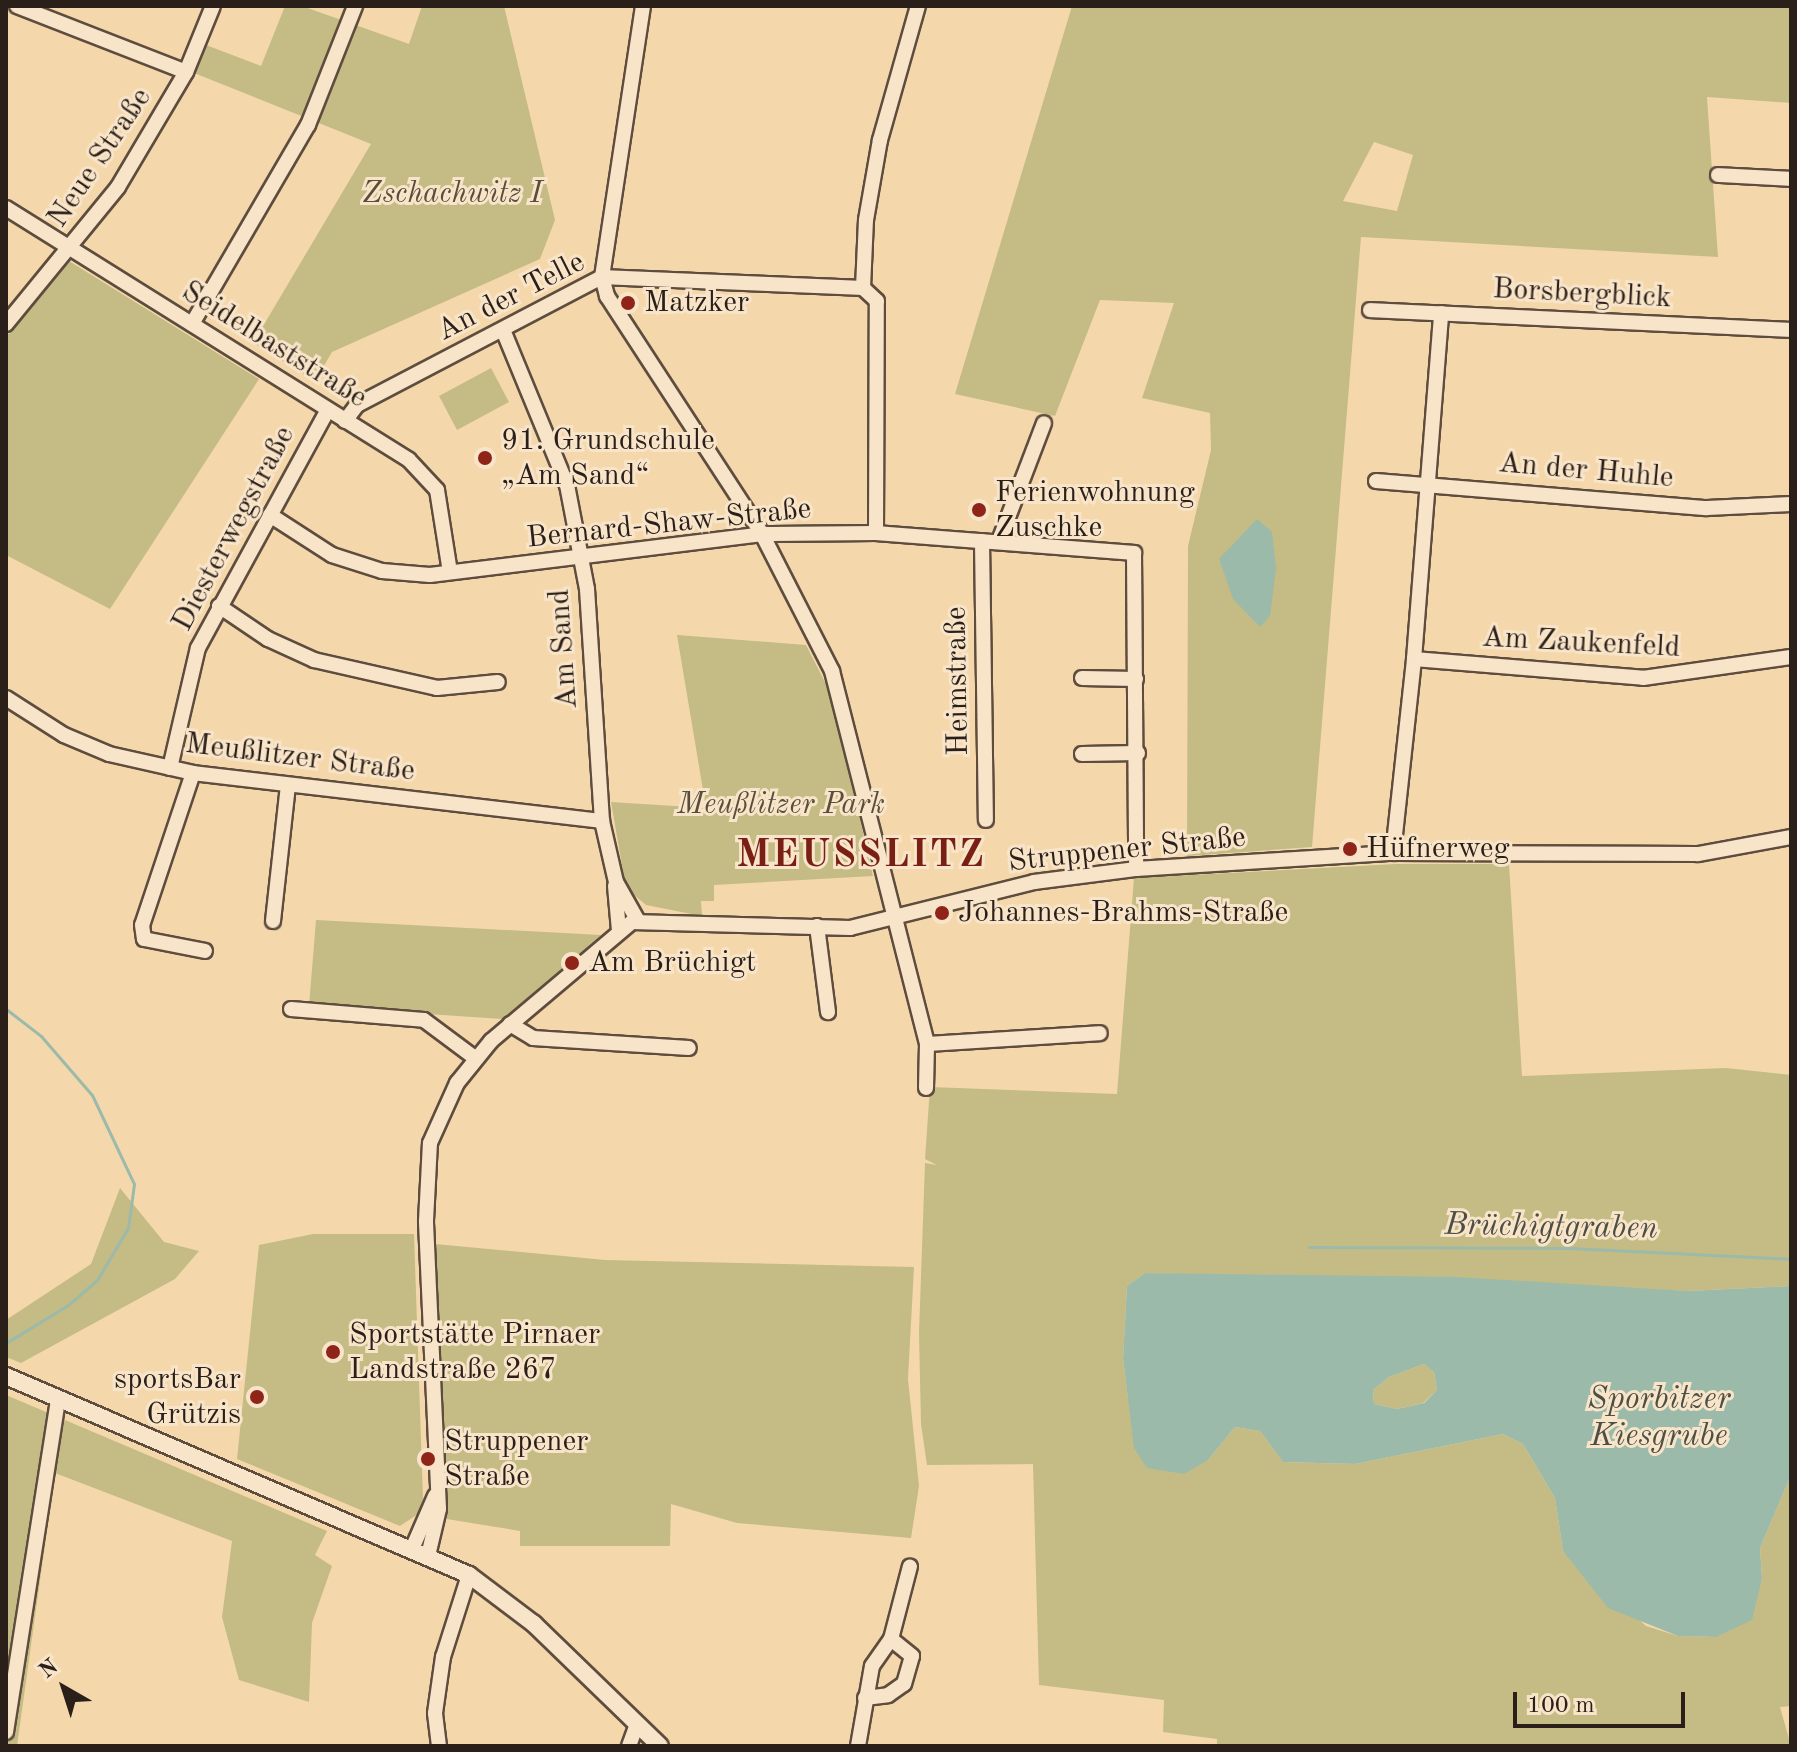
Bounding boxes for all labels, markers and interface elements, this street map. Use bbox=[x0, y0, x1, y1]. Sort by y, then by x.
street label: Neue Straße bbox=[40, 81, 160, 235]
park label: Zschachwitz I bbox=[362, 176, 542, 212]
street label: An der Telle bbox=[431, 244, 591, 350]
street label: Borsbergblick bbox=[1492, 271, 1672, 317]
street label: Seidelbaststraße bbox=[175, 274, 373, 416]
place label: Matzker bbox=[644, 285, 749, 321]
marker: Matzker bbox=[619, 294, 637, 312]
street label: Diesterwegstraße bbox=[165, 420, 303, 638]
place label: 91. Grundschule „Am Sand“ bbox=[501, 423, 715, 494]
street label: An der Huhle bbox=[1497, 445, 1675, 497]
marker: 91. Grundschule „Am Sand“ bbox=[476, 449, 494, 467]
place label: Ferienwohnung Zuschke bbox=[995, 475, 1195, 546]
street label: Bernard-Shaw-Straße bbox=[525, 491, 813, 557]
marker: Ferienwohnung Zuschke bbox=[970, 501, 988, 519]
street label: Am Sand bbox=[542, 588, 586, 710]
street label: Heimstraße bbox=[939, 606, 977, 756]
street label: Am Zaukenfeld bbox=[1481, 620, 1681, 666]
street label: Meußlitzer Straße bbox=[183, 726, 417, 790]
park label: Meußlitzer Park bbox=[677, 787, 885, 823]
street label: Struppener Straße bbox=[1006, 820, 1248, 880]
place label: Hüfnerweg bbox=[1366, 831, 1510, 867]
district label: MEUSSLITZ bbox=[736, 834, 986, 880]
marker: Hüfnerweg bbox=[1341, 840, 1359, 858]
place label: Johannes-Brahms-Straße bbox=[958, 895, 1288, 931]
marker: Johannes-Brahms-Straße bbox=[933, 904, 951, 922]
place label: Am Brüchigt bbox=[588, 945, 756, 981]
marker: Am Brüchigt bbox=[563, 954, 581, 972]
water label: Brüchigtgraben bbox=[1444, 1207, 1658, 1249]
place label: Sportstätte Pirnaer Landstraße 267 bbox=[349, 1317, 600, 1388]
marker: Sportstätte Pirnaer Landstraße 267 bbox=[324, 1343, 342, 1361]
place label: sportsBar Grützis bbox=[114, 1362, 241, 1432]
water label: Sporbitzer Kiesgrube bbox=[1588, 1382, 1730, 1457]
marker: sportsBar Grützis bbox=[248, 1388, 266, 1406]
place label: Struppener Straße bbox=[444, 1424, 589, 1494]
marker: Struppener Straße bbox=[419, 1450, 437, 1468]
north arrow bbox=[24, 1648, 104, 1728]
text: N bbox=[35, 1656, 62, 1683]
scale bar bbox=[1517, 1676, 1689, 1726]
text: 100 m bbox=[1527, 1694, 1595, 1718]

